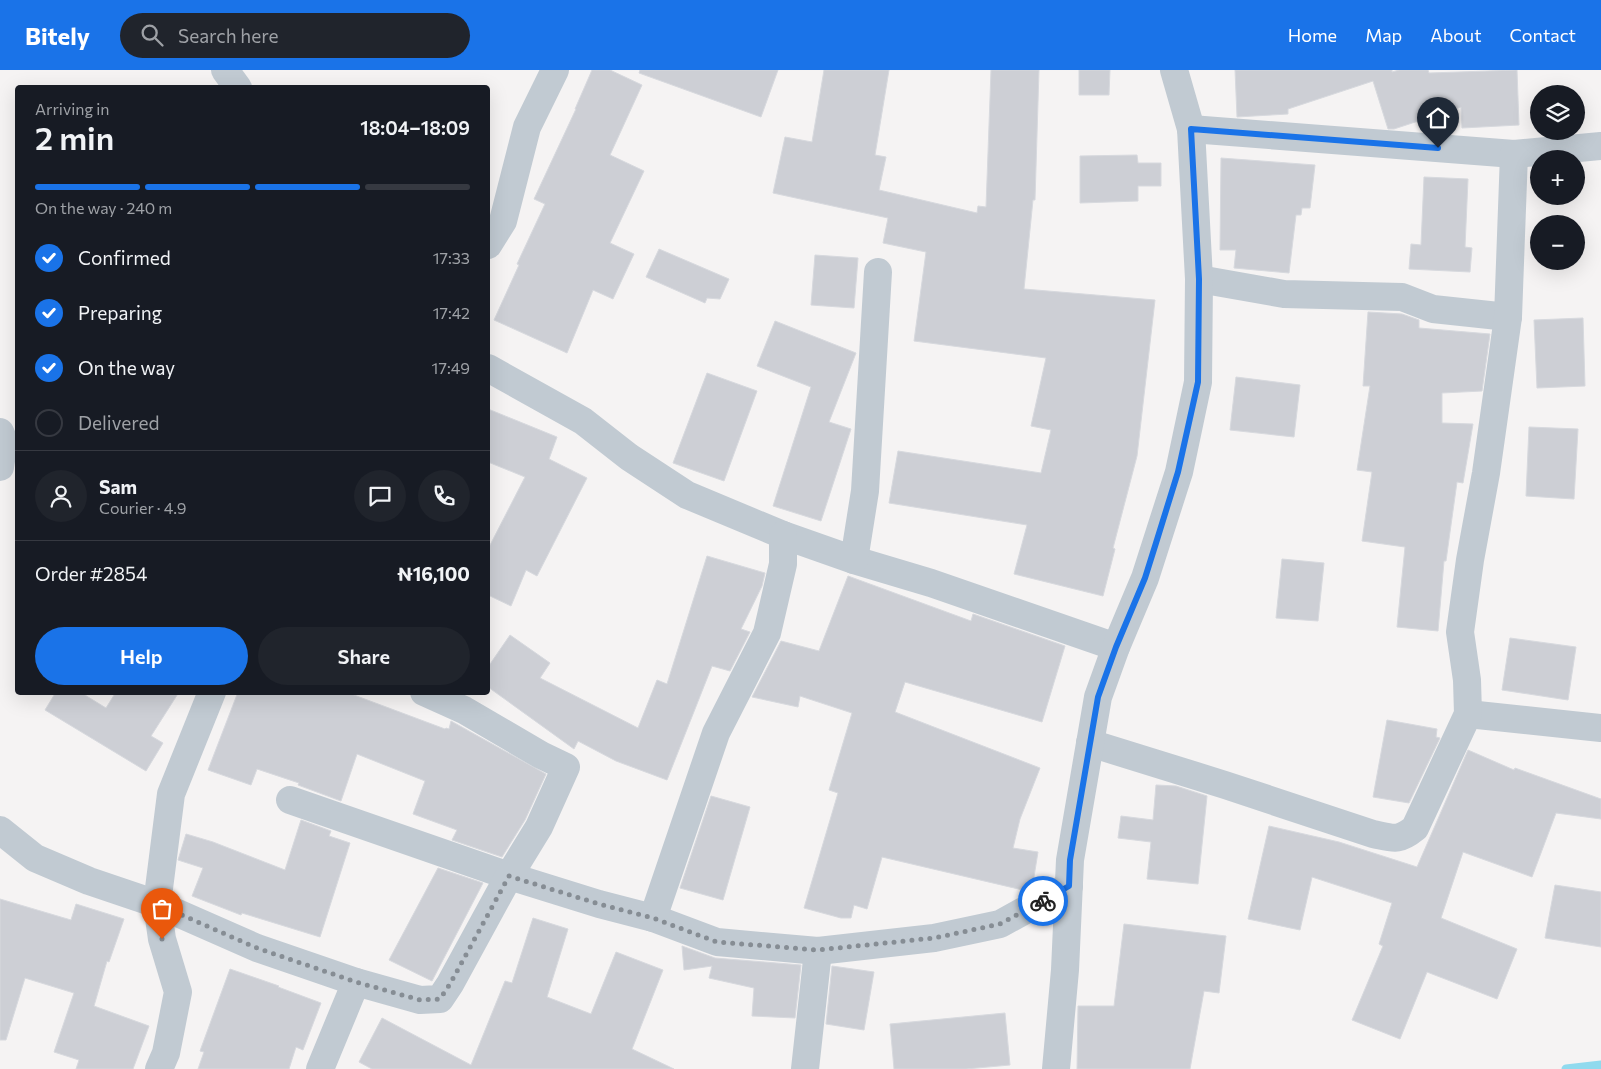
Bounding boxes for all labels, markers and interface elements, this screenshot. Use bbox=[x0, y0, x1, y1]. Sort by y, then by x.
search box bbox=[120, 13, 470, 58]
text: Bitely bbox=[25, 21, 90, 50]
icon: search bbox=[138, 21, 166, 49]
text: Search here bbox=[178, 24, 278, 47]
text: Home bbox=[1288, 24, 1337, 46]
text: Map bbox=[1365, 24, 1402, 46]
text: About bbox=[1430, 24, 1482, 46]
text: Contact bbox=[1510, 24, 1576, 46]
map controls bbox=[1530, 85, 1585, 270]
button: layers bbox=[1530, 85, 1585, 140]
pin bbox=[1417, 97, 1459, 148]
text: Arriving in bbox=[35, 99, 109, 118]
icon: home bbox=[1424, 104, 1452, 132]
text: 18:04–18:09 bbox=[360, 116, 470, 139]
text: 2 min bbox=[35, 117, 114, 157]
button: + bbox=[1530, 150, 1585, 205]
text: On the way · 240 m bbox=[35, 198, 172, 217]
button: − bbox=[1530, 215, 1585, 270]
icon: check bbox=[35, 244, 63, 272]
text: Confirmed bbox=[78, 246, 171, 269]
text: 17:33 bbox=[433, 248, 470, 267]
icon: check bbox=[35, 299, 63, 327]
text: Preparing bbox=[78, 301, 162, 324]
text: 17:42 bbox=[433, 303, 470, 322]
icon: check bbox=[35, 354, 63, 382]
text: On the way bbox=[78, 356, 175, 379]
text: 17:49 bbox=[432, 358, 470, 377]
text: Delivered bbox=[78, 411, 159, 434]
button: person bbox=[35, 470, 87, 522]
button: chat bbox=[354, 470, 406, 522]
button: phone bbox=[418, 470, 470, 522]
text: Sam bbox=[99, 475, 137, 498]
text: Courier · 4.9 bbox=[99, 498, 186, 517]
text: Order #2854 bbox=[35, 562, 147, 585]
text: ₦16,100 bbox=[397, 562, 470, 585]
button: Help bbox=[35, 627, 248, 685]
button: Share bbox=[258, 627, 470, 685]
courier bbox=[1018, 876, 1068, 926]
icon: bike bbox=[1029, 887, 1057, 915]
pin bbox=[141, 888, 183, 939]
icon: bag bbox=[148, 895, 176, 923]

